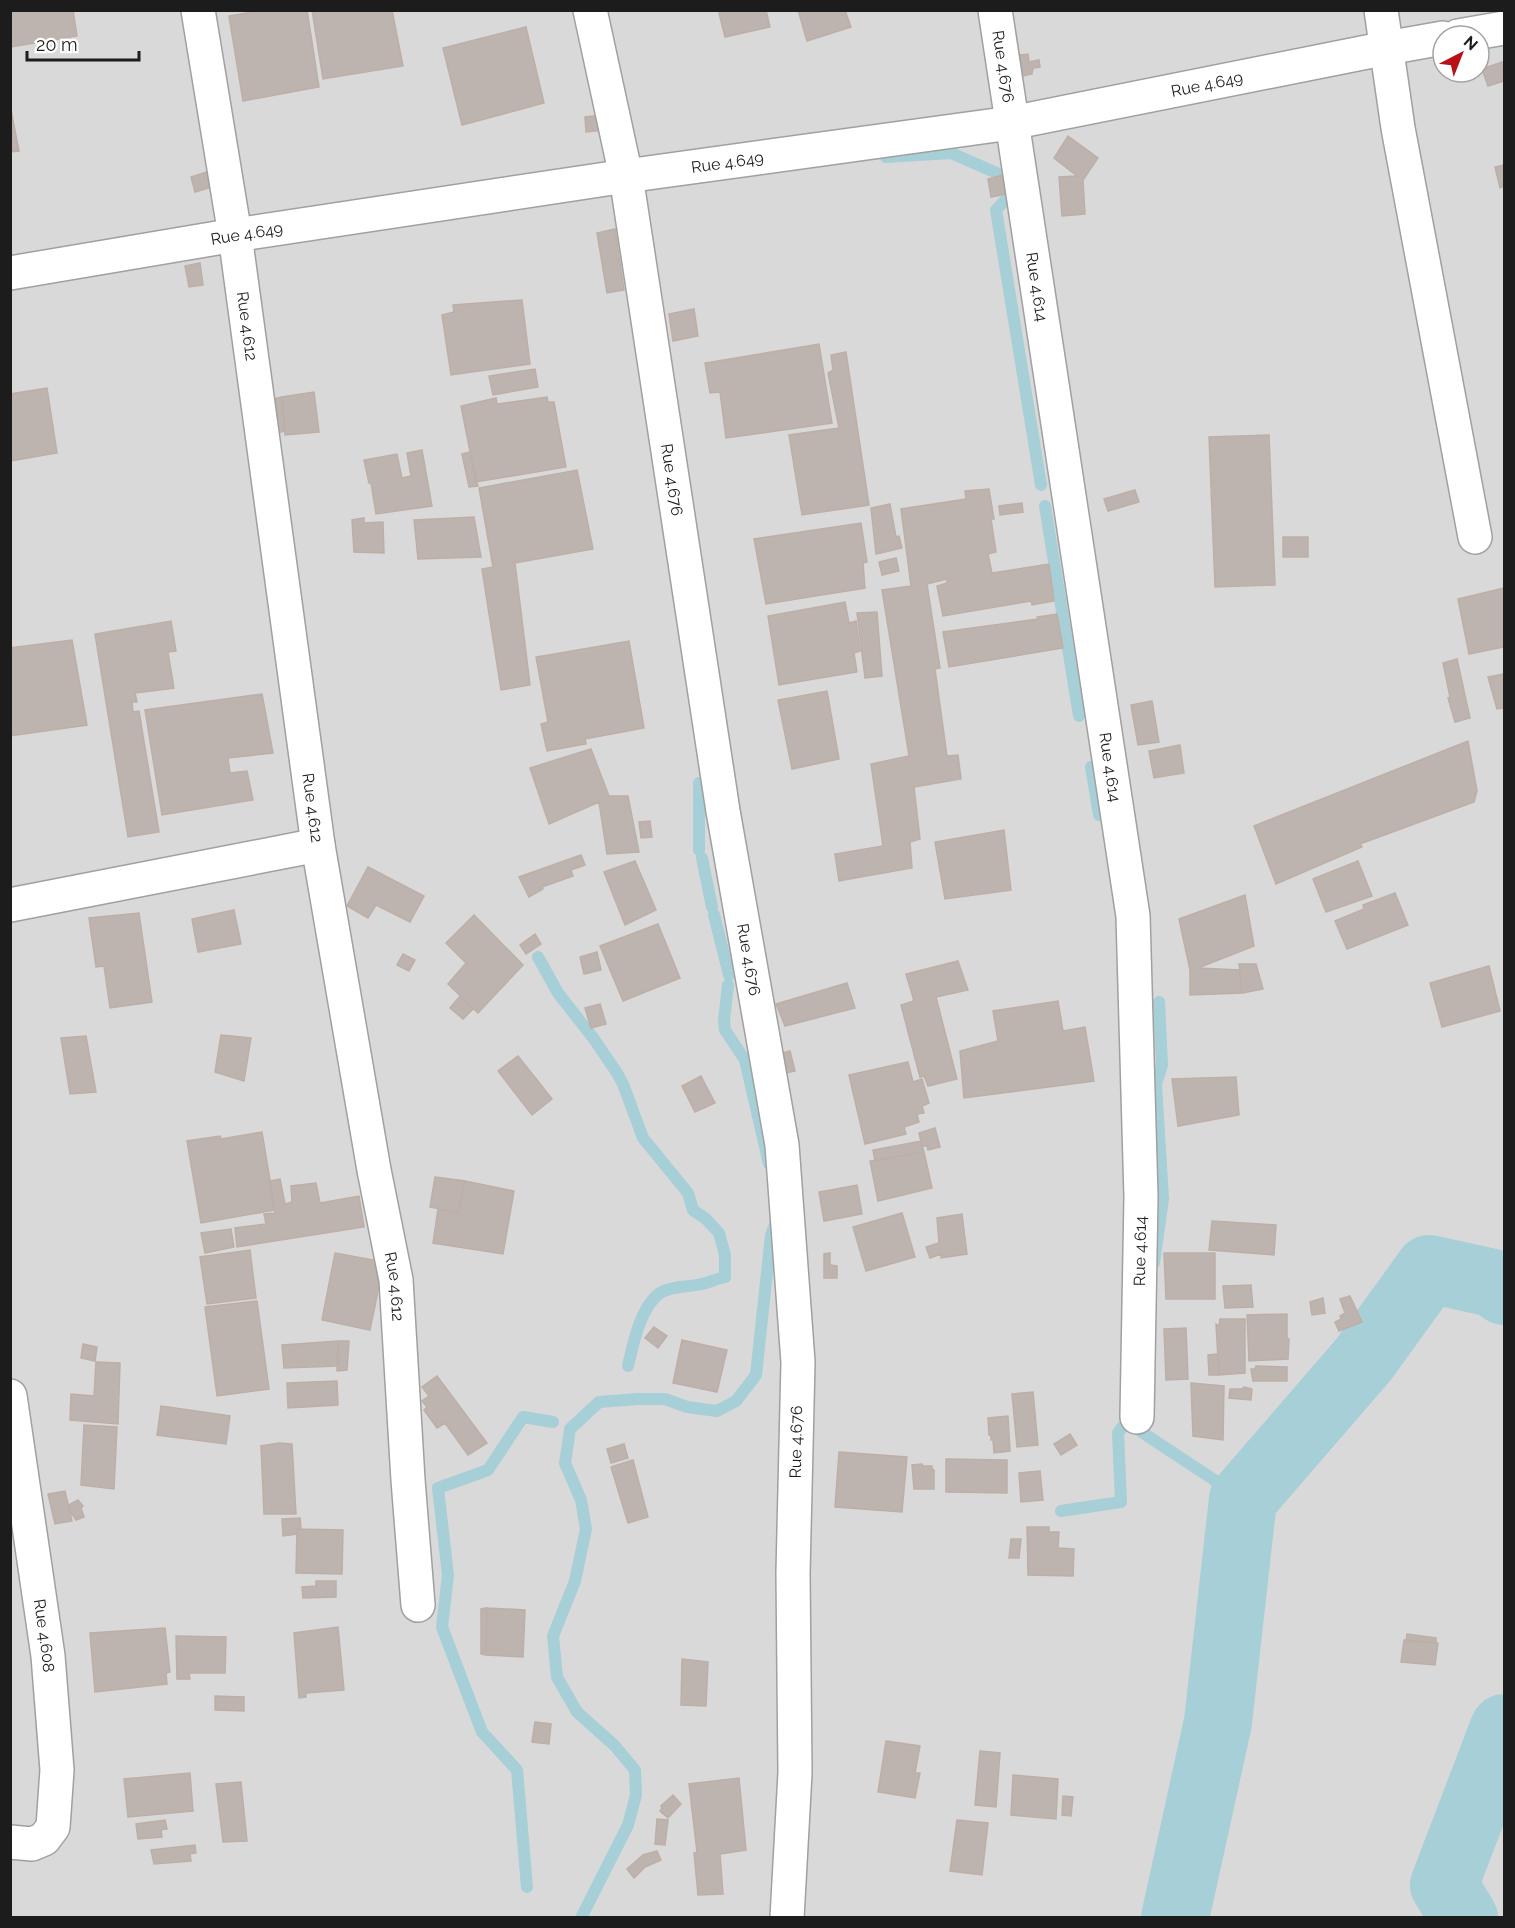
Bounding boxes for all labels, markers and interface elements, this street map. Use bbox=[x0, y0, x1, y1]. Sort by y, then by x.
scale bar bbox=[27, 24, 140, 62]
north arrow bbox=[1431, 24, 1491, 84]
street label: Rue 4.676 bbox=[989, 29, 1018, 104]
text: N bbox=[1460, 32, 1482, 54]
text: 20 m bbox=[36, 34, 78, 55]
street label: Rue 4.649 bbox=[1169, 67, 1245, 100]
street label: Rue 4.649 bbox=[690, 148, 765, 176]
street label: Rue 4.649 bbox=[209, 218, 284, 248]
street label: Rue 4.614 bbox=[1022, 251, 1052, 323]
street label: Rue 4.612 bbox=[233, 290, 262, 362]
street label: Rue 4.676 bbox=[657, 442, 687, 517]
street label: Rue 4.614 bbox=[1096, 731, 1125, 804]
street label: Rue 4.612 bbox=[299, 772, 327, 844]
street label: Rue 4.676 bbox=[734, 922, 765, 997]
street label: Rue 4.614 bbox=[1130, 1215, 1150, 1286]
street label: Rue 4.612 bbox=[381, 1250, 408, 1322]
street label: Rue 4.676 bbox=[786, 1405, 806, 1479]
street label: Rue 4.608 bbox=[30, 1597, 59, 1673]

